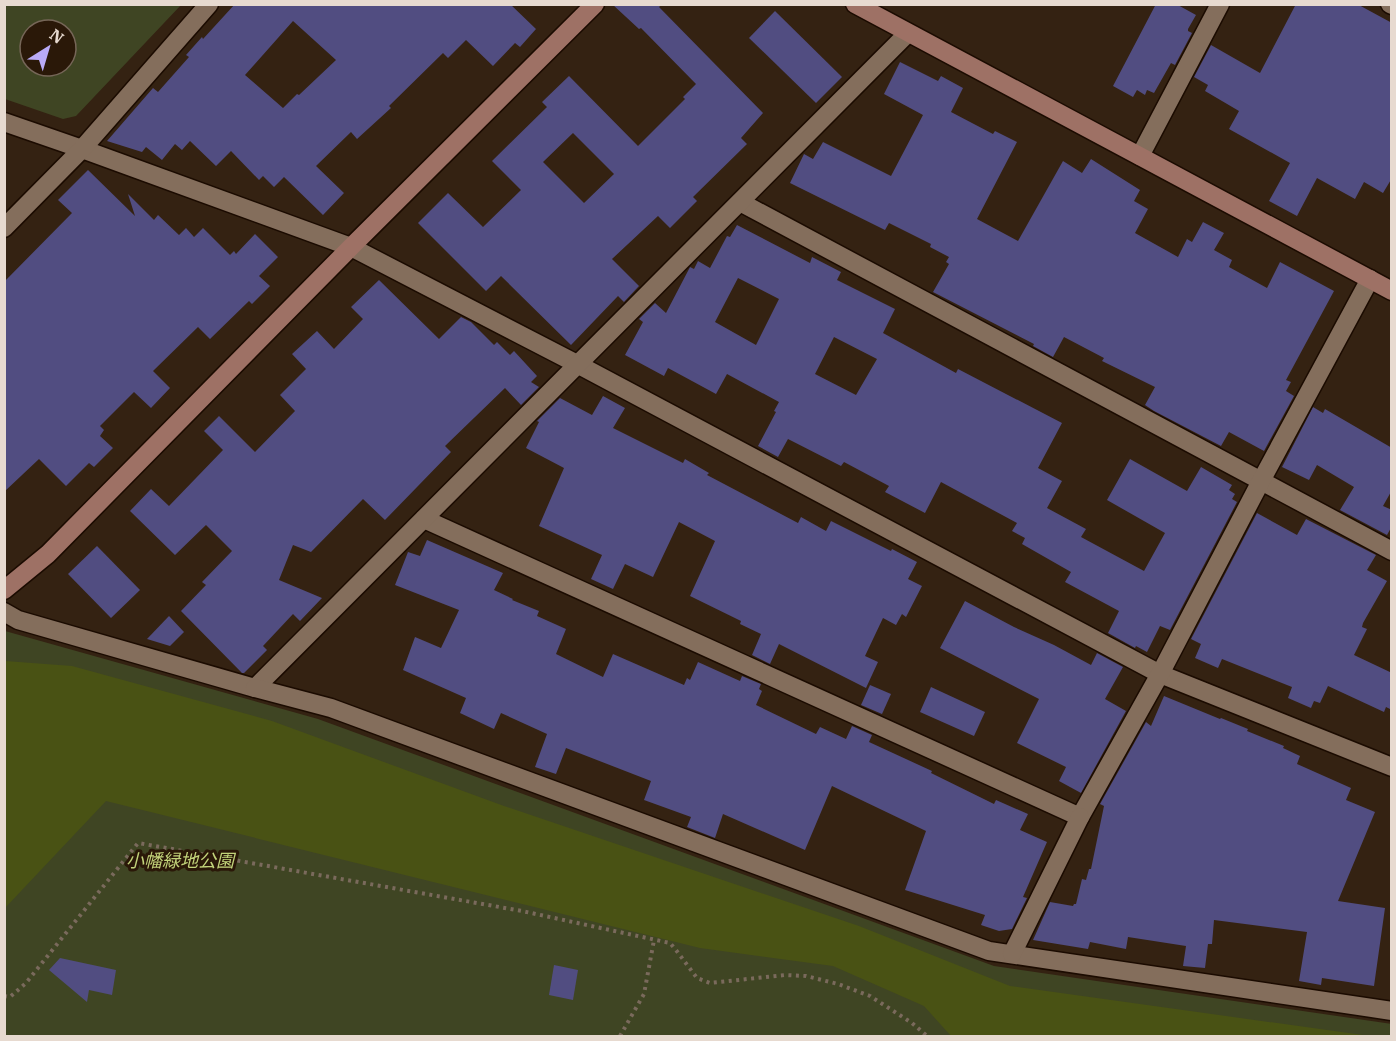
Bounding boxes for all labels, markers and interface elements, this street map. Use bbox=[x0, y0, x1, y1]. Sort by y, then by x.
north arrow bbox=[18, 18, 78, 78]
text: N bbox=[46, 24, 68, 48]
park label: 小幡緑地公園 bbox=[126, 849, 237, 872]

